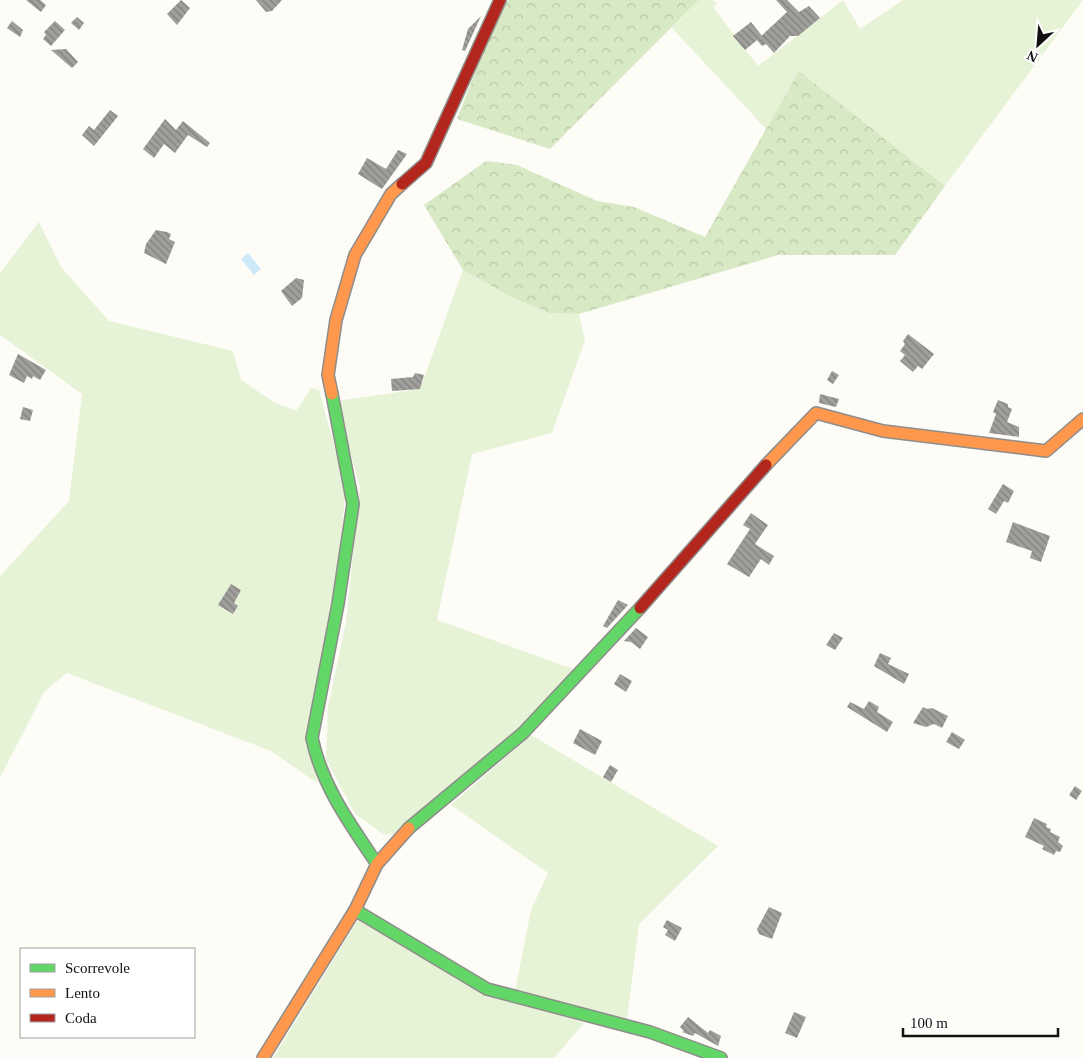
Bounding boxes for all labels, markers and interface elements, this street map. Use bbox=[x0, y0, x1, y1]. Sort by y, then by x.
north arrow bbox=[1013, 20, 1063, 70]
text: N bbox=[1025, 47, 1040, 65]
legend bbox=[20, 948, 195, 1038]
text: Scorrevole bbox=[65, 960, 130, 976]
text: Lento bbox=[65, 985, 100, 1001]
scale bar bbox=[903, 1006, 1058, 1038]
text: Coda bbox=[65, 1010, 97, 1026]
text: 100 m bbox=[910, 1015, 948, 1031]

